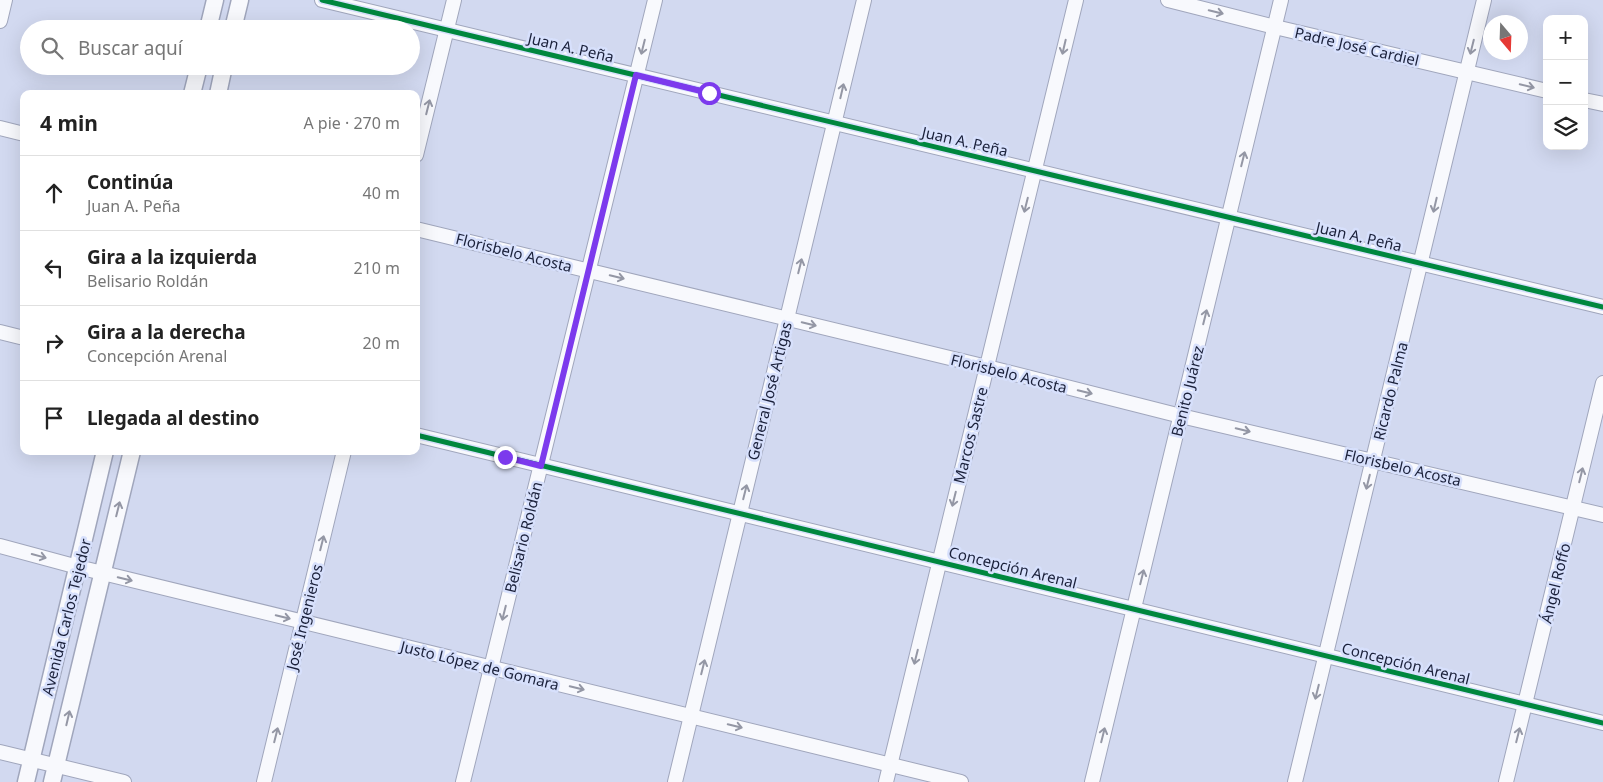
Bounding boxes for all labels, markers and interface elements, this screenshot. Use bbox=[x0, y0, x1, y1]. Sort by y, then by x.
one-way arrow bbox=[1207, 8, 1223, 17]
north arrow bbox=[1483, 15, 1528, 60]
map controls bbox=[1543, 15, 1588, 150]
button: + bbox=[1543, 15, 1588, 60]
search box bbox=[20, 20, 420, 75]
street label: Padre José Cardiel bbox=[1293, 22, 1421, 70]
street label: Juan A. Peña bbox=[524, 27, 616, 67]
icon: search bbox=[38, 34, 66, 62]
text: Buscar aquí bbox=[78, 35, 183, 61]
one-way arrow bbox=[638, 39, 647, 55]
one-way arrow bbox=[1059, 39, 1068, 55]
one-way arrow bbox=[1467, 39, 1476, 55]
button: − bbox=[1543, 60, 1588, 105]
route start bbox=[698, 82, 721, 105]
one-way arrow bbox=[1519, 82, 1535, 91]
one-way arrow bbox=[838, 83, 847, 99]
one-way arrow bbox=[424, 100, 433, 116]
button: layers bbox=[1543, 105, 1588, 150]
text: 4 min bbox=[40, 109, 98, 137]
text: A pie · 270 m bbox=[303, 112, 400, 134]
street label: Juan A. Peña bbox=[918, 121, 1010, 161]
one-way arrow bbox=[1239, 151, 1248, 167]
text: Continúa bbox=[87, 169, 173, 195]
icon: ahead bbox=[40, 179, 68, 207]
text: 40 m bbox=[363, 182, 400, 204]
text: Juan A. Peña bbox=[87, 195, 181, 217]
one-way arrow bbox=[1021, 197, 1030, 213]
one-way arrow bbox=[1430, 197, 1439, 213]
street label: Juan A. Peña bbox=[1312, 216, 1404, 256]
street label: Florisbelo Acosta bbox=[454, 228, 574, 276]
text: Gira a la izquierda bbox=[87, 244, 257, 270]
icon: left bbox=[40, 254, 68, 282]
text: 210 m bbox=[353, 257, 400, 279]
one-way arrow bbox=[796, 258, 805, 274]
text: Belisario Roldán bbox=[87, 270, 208, 292]
one-way arrow bbox=[608, 273, 624, 282]
one-way arrow bbox=[1201, 309, 1210, 325]
text: Gira a la derecha bbox=[87, 319, 246, 345]
street label: General José Artigas bbox=[742, 320, 796, 462]
one-way arrow bbox=[800, 320, 816, 329]
icon: right bbox=[40, 329, 68, 357]
text: 20 m bbox=[363, 332, 400, 354]
street label: Ricardo Palma bbox=[1368, 340, 1412, 442]
street label: Benito Juárez bbox=[1166, 344, 1208, 438]
text: Concepción Arenal bbox=[87, 345, 227, 367]
street label: Florisbelo Acosta bbox=[949, 349, 1069, 397]
street label: Marcos Sastre bbox=[948, 385, 992, 485]
one-way arrow bbox=[1077, 388, 1093, 397]
icon: arrive bbox=[40, 404, 68, 432]
text: Llegada al destino bbox=[87, 405, 259, 431]
one-way arrow bbox=[1235, 426, 1251, 435]
street label: Florisbelo Acosta bbox=[1343, 444, 1463, 490]
route end bbox=[494, 446, 517, 469]
one-way arrow bbox=[1577, 467, 1586, 483]
one-way arrow bbox=[1362, 474, 1372, 490]
street label: Belisario Roldán bbox=[500, 479, 546, 595]
one-way arrow bbox=[741, 484, 750, 500]
one-way arrow bbox=[949, 491, 958, 507]
one-way arrow bbox=[114, 502, 123, 518]
one-way arrow bbox=[318, 535, 327, 551]
street label: Avenida Carlos Tejedor bbox=[37, 536, 95, 698]
street label: Concepción Arenal bbox=[947, 541, 1079, 593]
street label: Ángel Roffo bbox=[1535, 541, 1575, 625]
one-way arrow bbox=[30, 552, 46, 562]
street label: José Ingenieros bbox=[281, 562, 327, 674]
one-way arrow bbox=[1138, 569, 1147, 585]
one-way arrow bbox=[117, 575, 133, 584]
one-way arrow bbox=[499, 605, 509, 621]
one-way arrow bbox=[274, 613, 290, 622]
street label: Justo López de Gomara bbox=[397, 635, 561, 694]
street label: Concepción Arenal bbox=[1340, 637, 1472, 689]
one-way arrow bbox=[911, 649, 920, 665]
one-way arrow bbox=[699, 659, 708, 675]
one-way arrow bbox=[1312, 683, 1321, 699]
one-way arrow bbox=[569, 684, 585, 693]
one-way arrow bbox=[64, 711, 73, 727]
one-way arrow bbox=[726, 722, 742, 731]
one-way arrow bbox=[272, 727, 281, 743]
one-way arrow bbox=[1099, 727, 1108, 743]
one-way arrow bbox=[1514, 727, 1523, 743]

